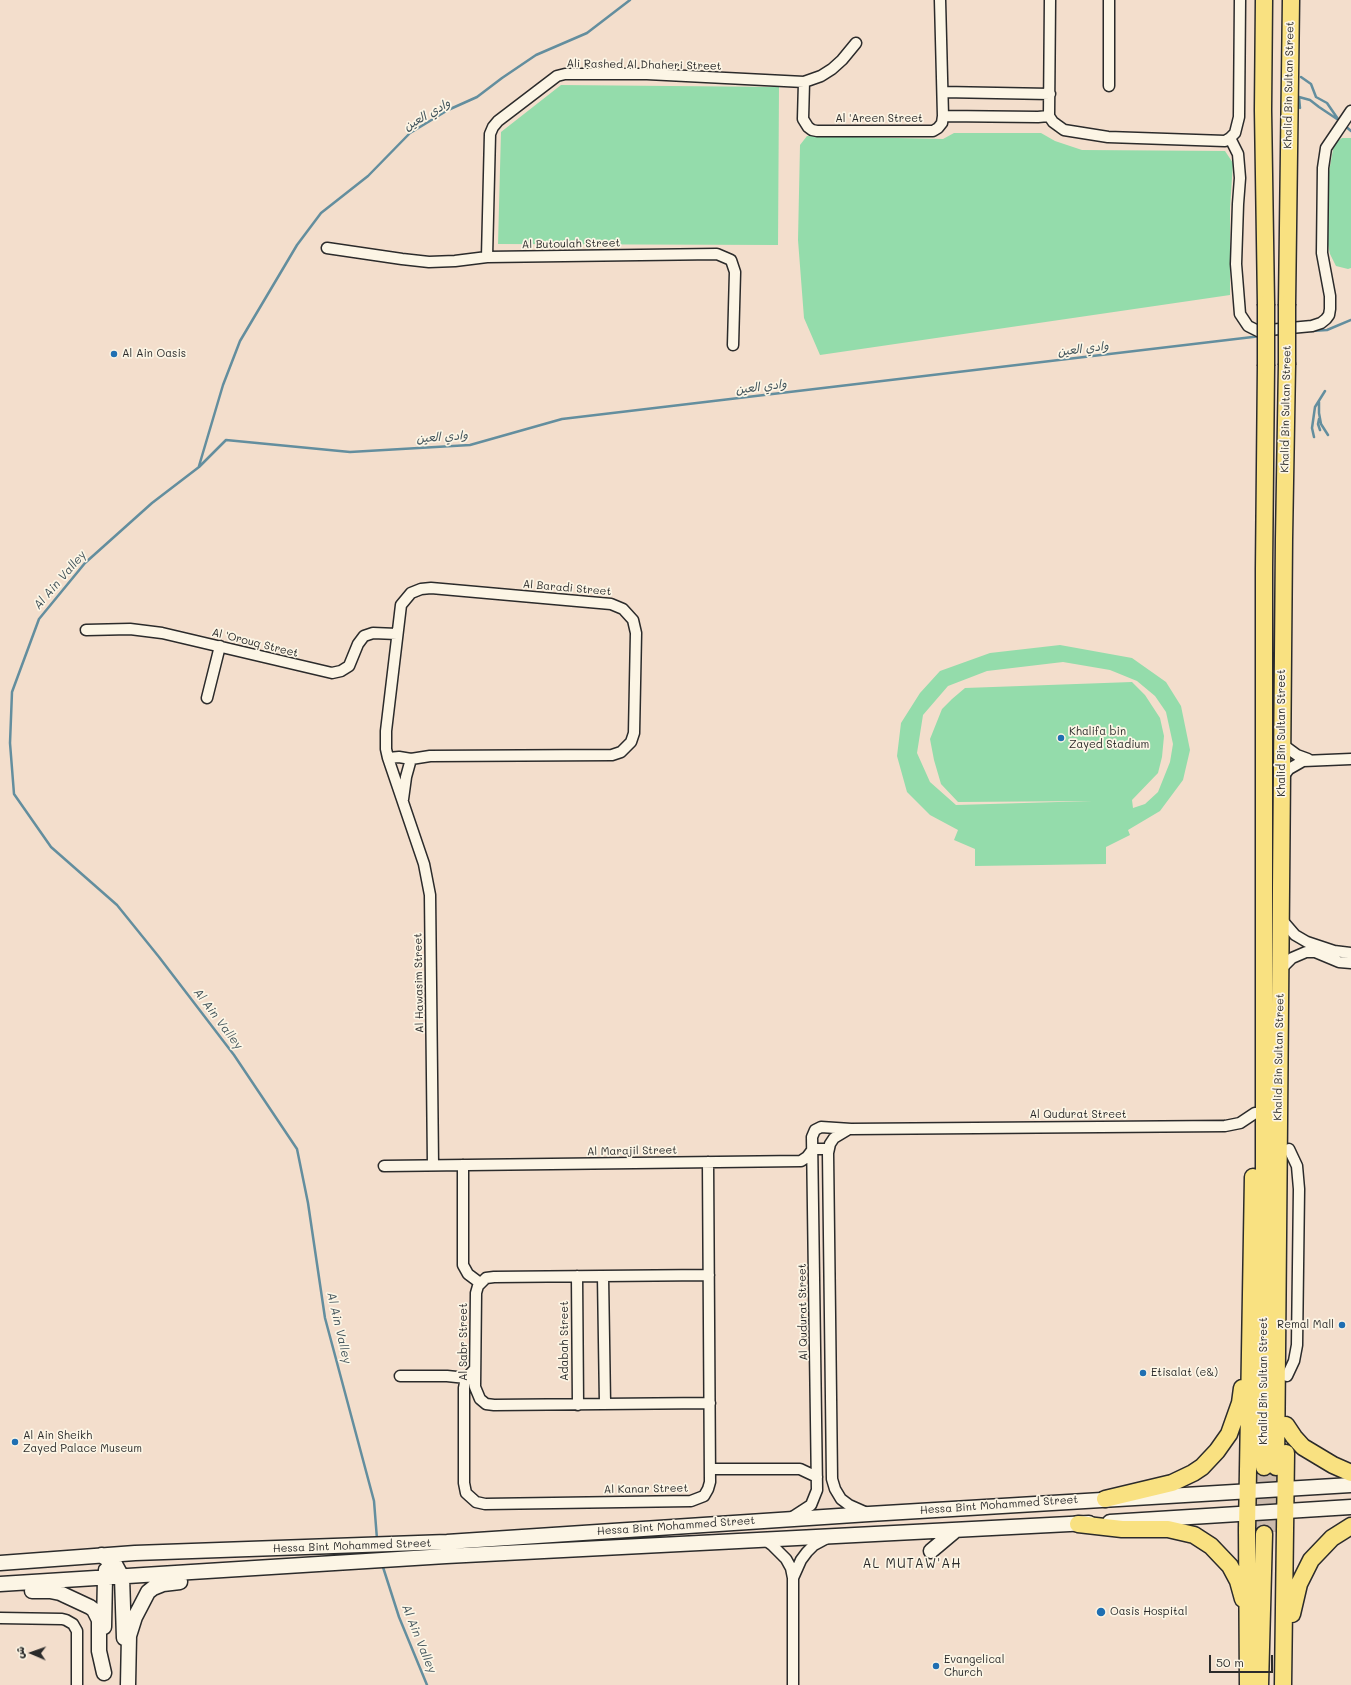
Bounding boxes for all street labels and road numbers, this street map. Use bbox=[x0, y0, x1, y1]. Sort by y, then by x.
street label: Khalid Bin Sultan Street bbox=[1281, 21, 1297, 149]
street label: Ali Rashed Al Dhaheri Street bbox=[566, 57, 722, 73]
street label: Al 'Areen Street bbox=[835, 112, 923, 126]
street label: Al Butoulah Street bbox=[522, 237, 620, 251]
street label: Khalid Bin Sultan Street bbox=[1278, 345, 1294, 473]
street label: Al Baradi Street bbox=[522, 578, 612, 598]
street label: Al 'Orouq Street bbox=[210, 626, 300, 660]
street label: Khalid Bin Sultan Street bbox=[1275, 669, 1289, 797]
street label: Al Hawasim Street bbox=[412, 933, 426, 1033]
street label: Khalid Bin Sultan Street bbox=[1271, 993, 1287, 1121]
street label: Al Qudurat Street bbox=[1029, 1108, 1127, 1122]
street label: Al Marajil Street bbox=[587, 1144, 677, 1158]
street label: Al Qudurat Street bbox=[796, 1263, 810, 1361]
street label: Adabah Street bbox=[558, 1301, 572, 1381]
street label: Al Sabr Street bbox=[457, 1303, 471, 1381]
street label: Khalid Bin Sultan Street bbox=[1257, 1317, 1271, 1445]
street label: Al Kanar Street bbox=[604, 1482, 688, 1496]
street label: Hessa Bint Mohammed Street bbox=[919, 1493, 1079, 1517]
street label: Hessa Bint Mohammed Street bbox=[596, 1514, 756, 1538]
street label: Hessa Bint Mohammed Street bbox=[273, 1537, 431, 1555]

